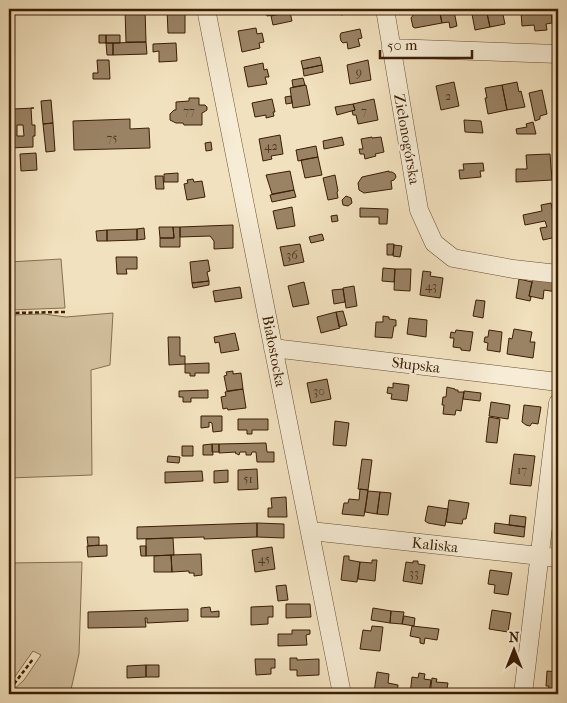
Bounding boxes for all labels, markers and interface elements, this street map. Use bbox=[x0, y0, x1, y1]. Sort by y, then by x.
scale bar bbox=[380, 28, 472, 60]
text: 50 m bbox=[387, 36, 418, 54]
house number: 9 bbox=[356, 65, 362, 79]
house number: 2 bbox=[445, 89, 451, 103]
street label: Zielonogórska bbox=[390, 92, 424, 187]
house number: 77 bbox=[183, 104, 195, 118]
house number: 7 bbox=[361, 104, 367, 118]
house number: 75 bbox=[107, 131, 117, 145]
house number: 42 bbox=[264, 139, 278, 153]
house number: 36 bbox=[286, 248, 298, 262]
house number: 43 bbox=[425, 279, 437, 293]
street label: Białostocka bbox=[258, 314, 290, 389]
street label: Słupska bbox=[391, 353, 442, 377]
house number: 30 bbox=[313, 384, 325, 398]
house number: 17 bbox=[517, 463, 527, 477]
house number: 51 bbox=[243, 472, 253, 486]
street label: Kaliska bbox=[411, 534, 460, 557]
house number: 45 bbox=[258, 552, 270, 566]
house number: 33 bbox=[409, 566, 419, 580]
north arrow bbox=[490, 626, 540, 676]
text: N bbox=[509, 629, 520, 646]

